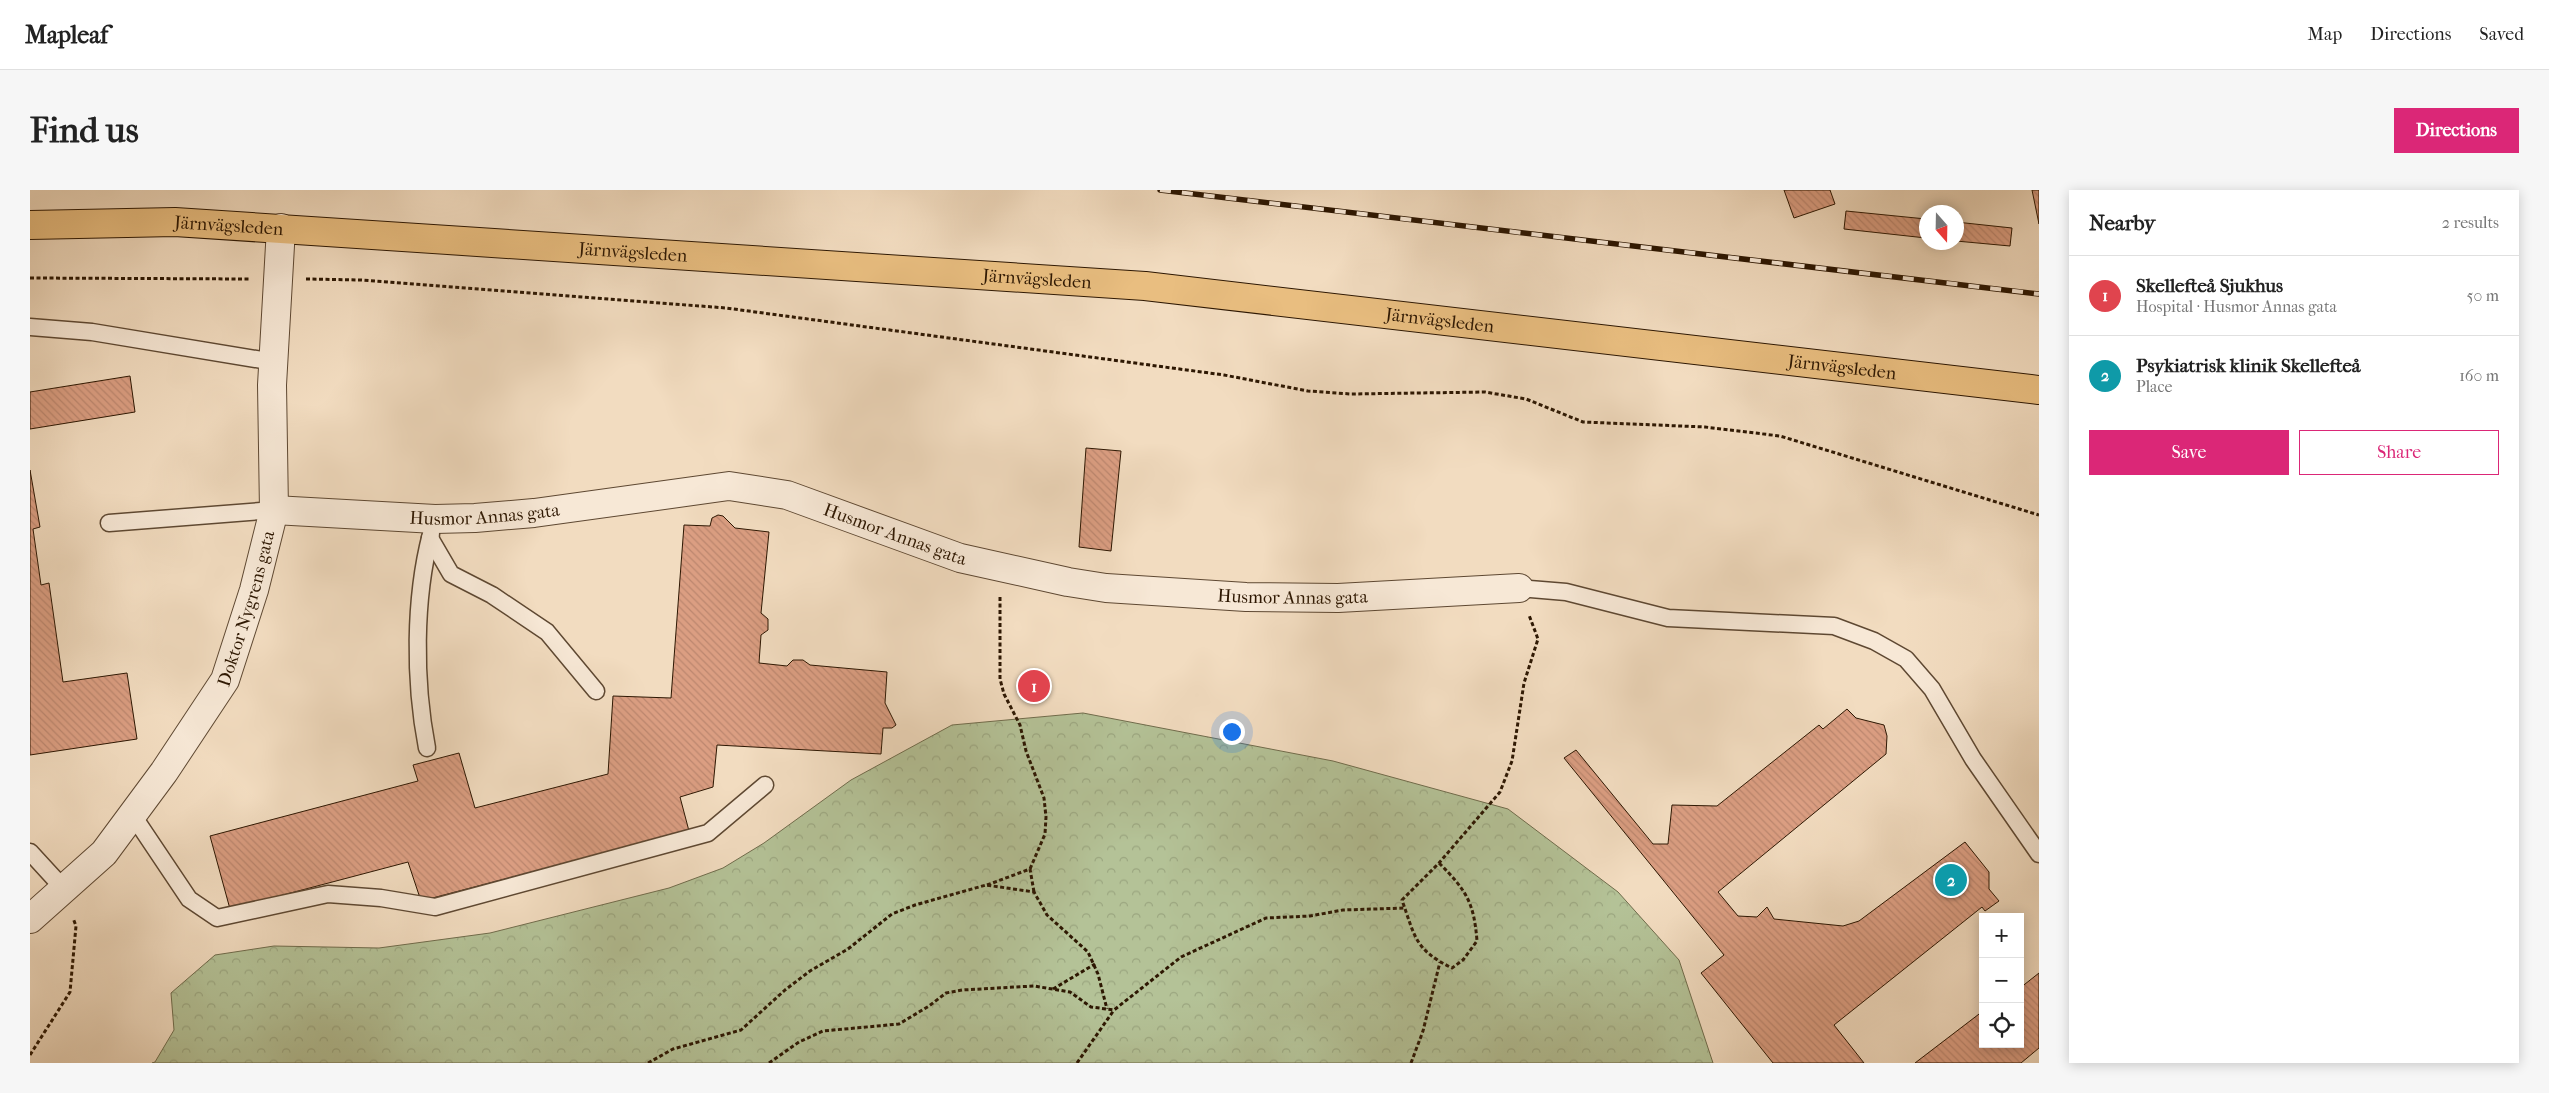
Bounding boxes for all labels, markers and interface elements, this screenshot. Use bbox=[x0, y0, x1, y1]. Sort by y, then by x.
text: Mapleaf bbox=[25, 21, 108, 49]
text: Map bbox=[2308, 24, 2342, 45]
text: Directions bbox=[2370, 24, 2451, 45]
text: Saved bbox=[2479, 24, 2524, 45]
button: Directions bbox=[2394, 108, 2519, 153]
text: Find us bbox=[30, 110, 139, 151]
north arrow bbox=[1919, 205, 1964, 250]
text: Nearby bbox=[2089, 211, 2155, 235]
street label: Järnvägsleden bbox=[172, 212, 284, 240]
text: 2 results bbox=[2442, 213, 2499, 232]
street label: Järnvägsleden bbox=[576, 239, 689, 267]
street label: Järnvägsleden bbox=[980, 265, 1093, 293]
text: Skellefteå Sjukhus bbox=[2136, 275, 2283, 297]
text: 1 bbox=[2102, 286, 2108, 305]
text: 50 m bbox=[2467, 286, 2499, 305]
text: Hospital · Husmor Annas gata bbox=[2136, 297, 2337, 316]
street label: Järnvägsleden bbox=[1382, 304, 1496, 338]
street label: Järnvägsleden bbox=[1785, 351, 1898, 384]
text: Psykiatrisk klinik Skellefteå bbox=[2136, 355, 2361, 377]
text: 2 bbox=[2101, 366, 2109, 385]
text: 160 m bbox=[2459, 366, 2499, 385]
text: Place bbox=[2136, 377, 2172, 396]
button: Save bbox=[2089, 430, 2289, 475]
button: Share bbox=[2299, 430, 2499, 475]
street label: Husmor Annas gata bbox=[409, 499, 562, 530]
street label: Husmor Annas gata bbox=[821, 499, 969, 570]
street label: Doktor Nygrens gata bbox=[214, 528, 280, 689]
street label: Husmor Annas gata bbox=[1217, 585, 1369, 609]
pin: 1 bbox=[1018, 667, 1050, 705]
your location bbox=[1219, 719, 1245, 745]
pin: 2 bbox=[1935, 861, 1967, 899]
map controls bbox=[1979, 913, 2024, 1048]
button: + bbox=[1979, 913, 2024, 958]
button: − bbox=[1979, 958, 2024, 1003]
button: locate bbox=[1979, 1003, 2024, 1048]

